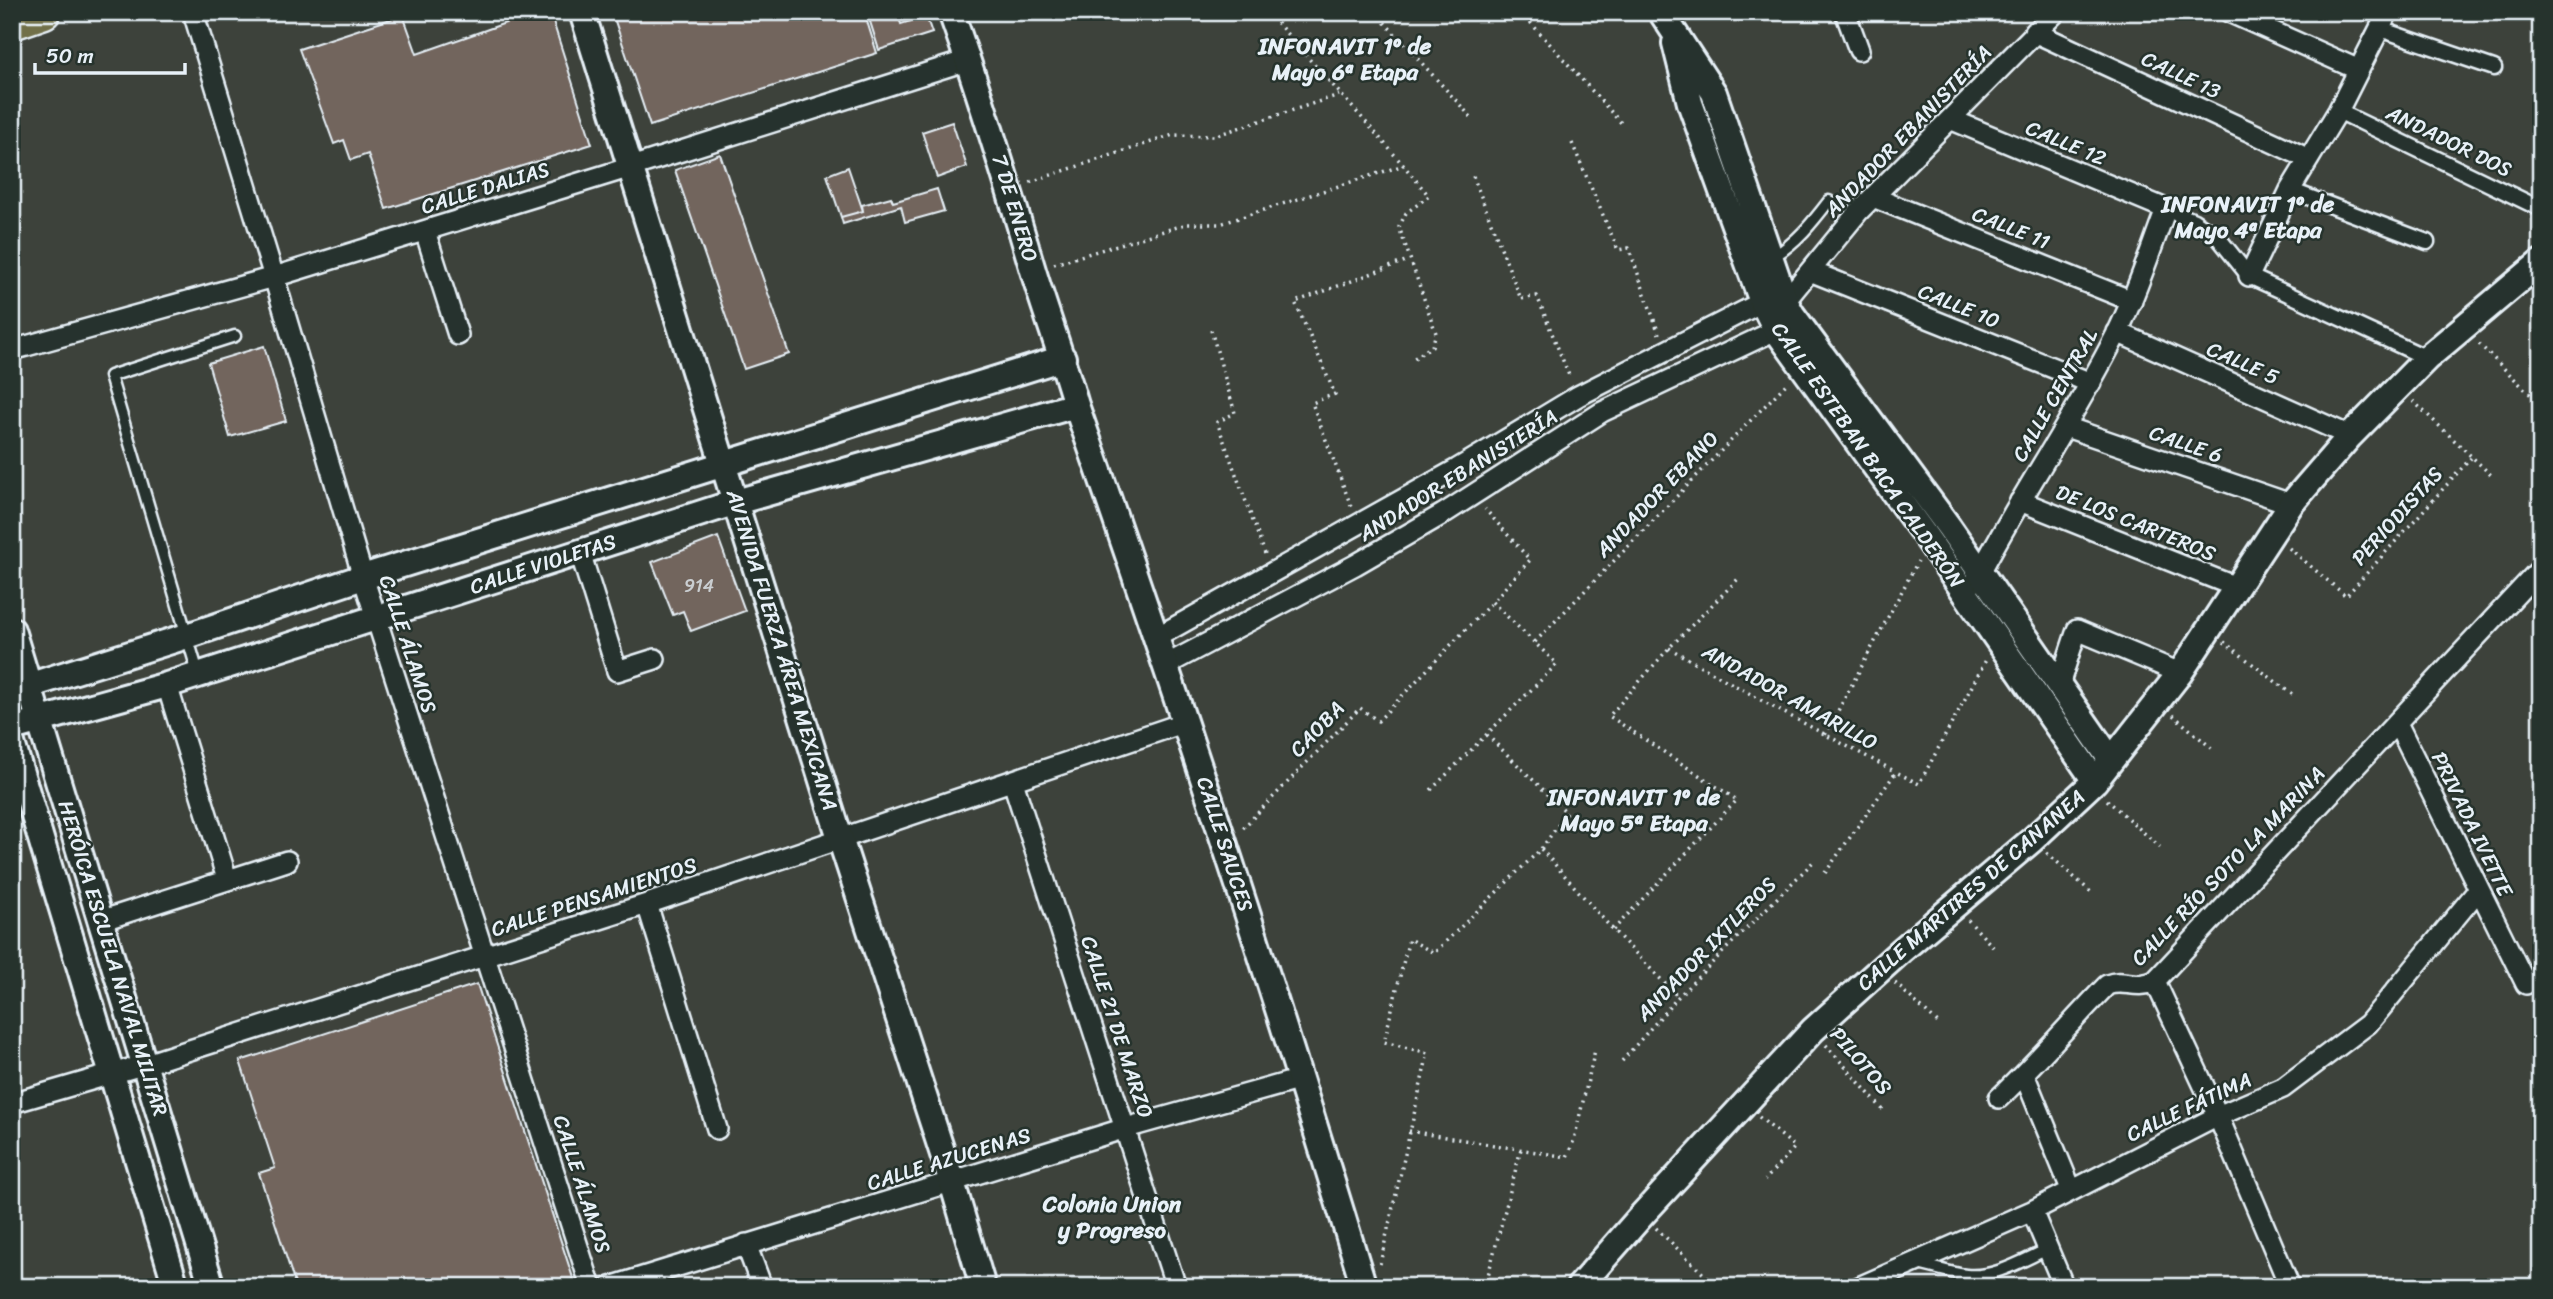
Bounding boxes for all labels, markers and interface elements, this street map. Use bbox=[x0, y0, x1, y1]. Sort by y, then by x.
district label: INFONAVIT 1º de Mayo 6ª Etapa bbox=[1258, 26, 1432, 93]
scale bar bbox=[35, 32, 186, 76]
street label: ANDADOR EBANISTERÍA bbox=[1814, 35, 2001, 227]
text: 50 m bbox=[46, 37, 94, 75]
street label: CALLE 13 bbox=[2135, 40, 2227, 110]
street label: ANDADOR DOS bbox=[2379, 94, 2519, 188]
street label: CALLE 12 bbox=[2020, 109, 2112, 177]
street label: 7 DE ENERO bbox=[981, 149, 1049, 267]
street label: CALLE DALIAS bbox=[416, 150, 554, 226]
district label: INFONAVIT 1º de Mayo 4ª Etapa bbox=[2161, 184, 2335, 251]
street label: CALLE 11 bbox=[1966, 195, 2056, 261]
street label: CALLE 10 bbox=[1912, 272, 2006, 340]
street label: CALLE ESTEBAN BACA CALDERÓN bbox=[1761, 313, 1975, 597]
street label: CALLE CENTRAL bbox=[2001, 320, 2109, 469]
street label: CALLE 5 bbox=[2200, 330, 2286, 396]
street label: ANDADOR EBANISTERÍA bbox=[1350, 398, 1565, 552]
street label: CALLE 6 bbox=[2144, 414, 2228, 474]
street label: ANDADOR EBANO bbox=[1585, 421, 1728, 568]
street label: PERIODISTAS bbox=[2341, 457, 2453, 575]
street label: DE LOS CARTEROS bbox=[2050, 473, 2222, 573]
street label: AVENIDA FUERZA ÁREA MEXICANA bbox=[715, 484, 849, 815]
street label: CALLE VIOLETAS bbox=[465, 522, 621, 606]
street label: CALLE ÁLAMOS bbox=[368, 570, 448, 718]
house number: 914 bbox=[684, 570, 714, 602]
street label: ANDADOR AMARILLO bbox=[1694, 632, 1885, 761]
street label: CAOBA bbox=[1280, 691, 1354, 767]
street label: PRIVADA IVETTE bbox=[2420, 745, 2524, 904]
street label: CALLE RÍO SOTO LA MARINA bbox=[2121, 757, 2335, 975]
street label: CALLE SAUCES bbox=[1185, 771, 1265, 917]
district label: INFONAVIT 1º de Mayo 5ª Etapa bbox=[1547, 777, 1721, 844]
street label: CALLE MARTIRES DE CANANEA bbox=[1848, 779, 2094, 1001]
street label: HERÓICA ESCUELA NAVAL MILITAR bbox=[47, 795, 179, 1121]
street label: CALLE PENSAMIENTOS bbox=[486, 846, 702, 948]
street label: ANDADOR IXTLEROS bbox=[1625, 867, 1786, 1031]
street label: CALLE 21 DE MARZO bbox=[1070, 931, 1164, 1123]
street label: PILOTOS bbox=[1820, 1018, 1902, 1104]
street label: CALLE FÁTIMA bbox=[2120, 1061, 2258, 1153]
street label: CALLE ÁLAMOS bbox=[542, 1110, 622, 1258]
street label: CALLE AZUCENAS bbox=[862, 1116, 1036, 1202]
district label: Colonia Union y Progreso bbox=[1042, 1184, 1182, 1251]

